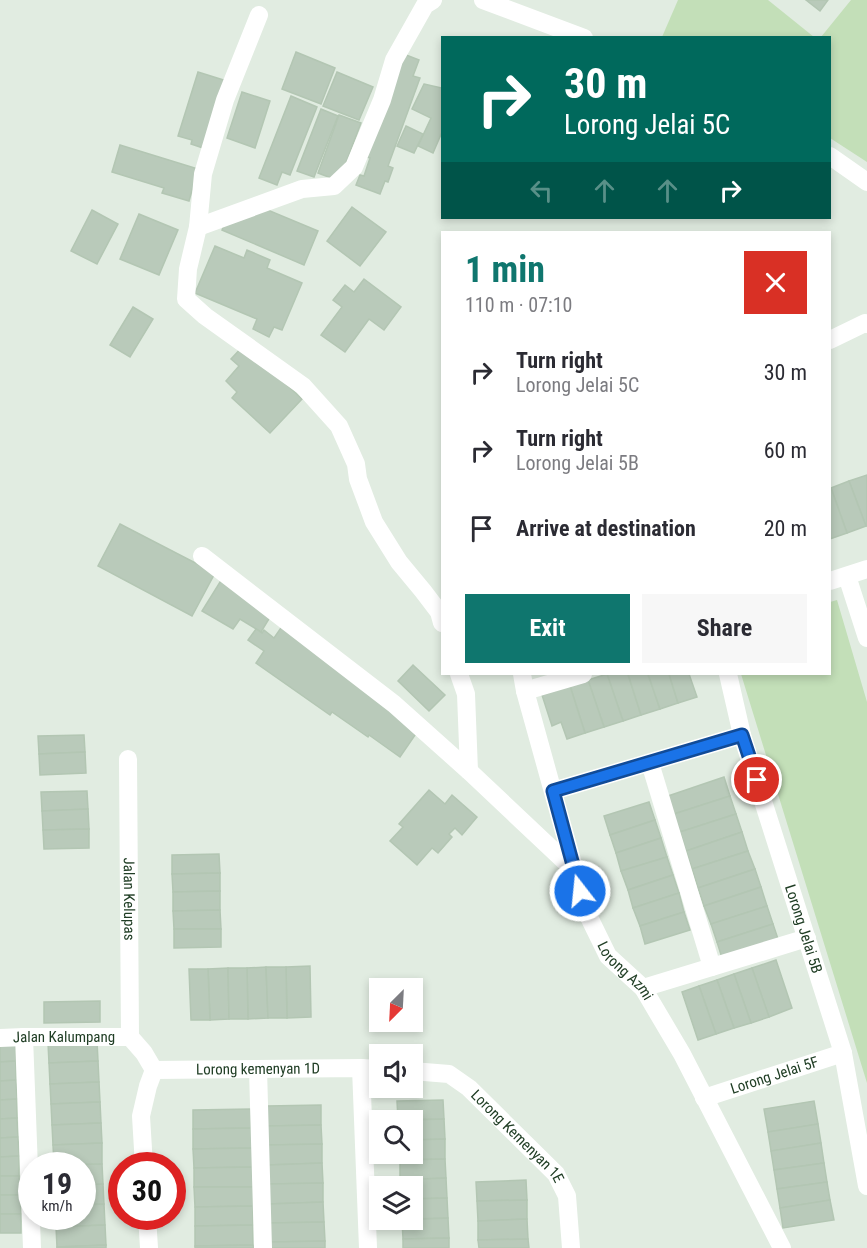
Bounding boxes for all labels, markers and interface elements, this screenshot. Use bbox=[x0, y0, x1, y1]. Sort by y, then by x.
text: 30 m bbox=[564, 59, 647, 108]
icon: right bbox=[465, 60, 543, 138]
text: Lorong Jelai 5C bbox=[564, 109, 730, 141]
icon: left bbox=[525, 174, 558, 207]
icon: ahead bbox=[588, 174, 621, 207]
icon: ahead bbox=[651, 174, 684, 207]
icon: right bbox=[714, 174, 747, 207]
text: 1 min bbox=[465, 249, 545, 291]
button: close bbox=[744, 251, 807, 314]
text: 110 m · 07:10 bbox=[465, 293, 572, 317]
text: Turn right bbox=[516, 348, 603, 373]
icon: right bbox=[465, 356, 498, 389]
text: 30 m bbox=[764, 360, 807, 385]
text: Lorong Jelai 5C bbox=[516, 373, 639, 397]
text: Turn right bbox=[516, 426, 603, 451]
icon: right bbox=[465, 434, 498, 467]
text: 60 m bbox=[764, 438, 807, 463]
text: Lorong Jelai 5B bbox=[516, 451, 639, 475]
icon: arrive bbox=[465, 512, 498, 545]
text: Arrive at destination bbox=[516, 516, 696, 541]
text: 20 m bbox=[764, 516, 807, 541]
button: Exit bbox=[465, 594, 630, 663]
button: Share bbox=[642, 594, 807, 663]
pin bbox=[731, 754, 782, 805]
icon: arrive bbox=[740, 763, 773, 796]
street label: Jalan Kelupas bbox=[120, 857, 138, 941]
position arrow bbox=[548, 859, 612, 923]
street label: Lorong Jelai 5B bbox=[781, 882, 826, 976]
street label: Lorong Azmi bbox=[593, 938, 657, 1003]
north arrow bbox=[369, 978, 423, 1032]
map controls bbox=[369, 978, 423, 1230]
street label: Jalan Kalumpang bbox=[12, 1028, 115, 1046]
button: sound bbox=[369, 1044, 423, 1098]
street label: Lorong Jelai 5F bbox=[728, 1053, 821, 1098]
street label: Lorong kemenyan 1D bbox=[196, 1059, 320, 1079]
street label: Lorong Kemenyan 1E bbox=[467, 1086, 568, 1185]
button: search bbox=[369, 1110, 423, 1164]
speed limit sign: 30 bbox=[108, 1152, 186, 1230]
text: 19 bbox=[42, 1166, 72, 1201]
button: layers bbox=[369, 1176, 423, 1230]
text: km/h bbox=[42, 1197, 72, 1215]

